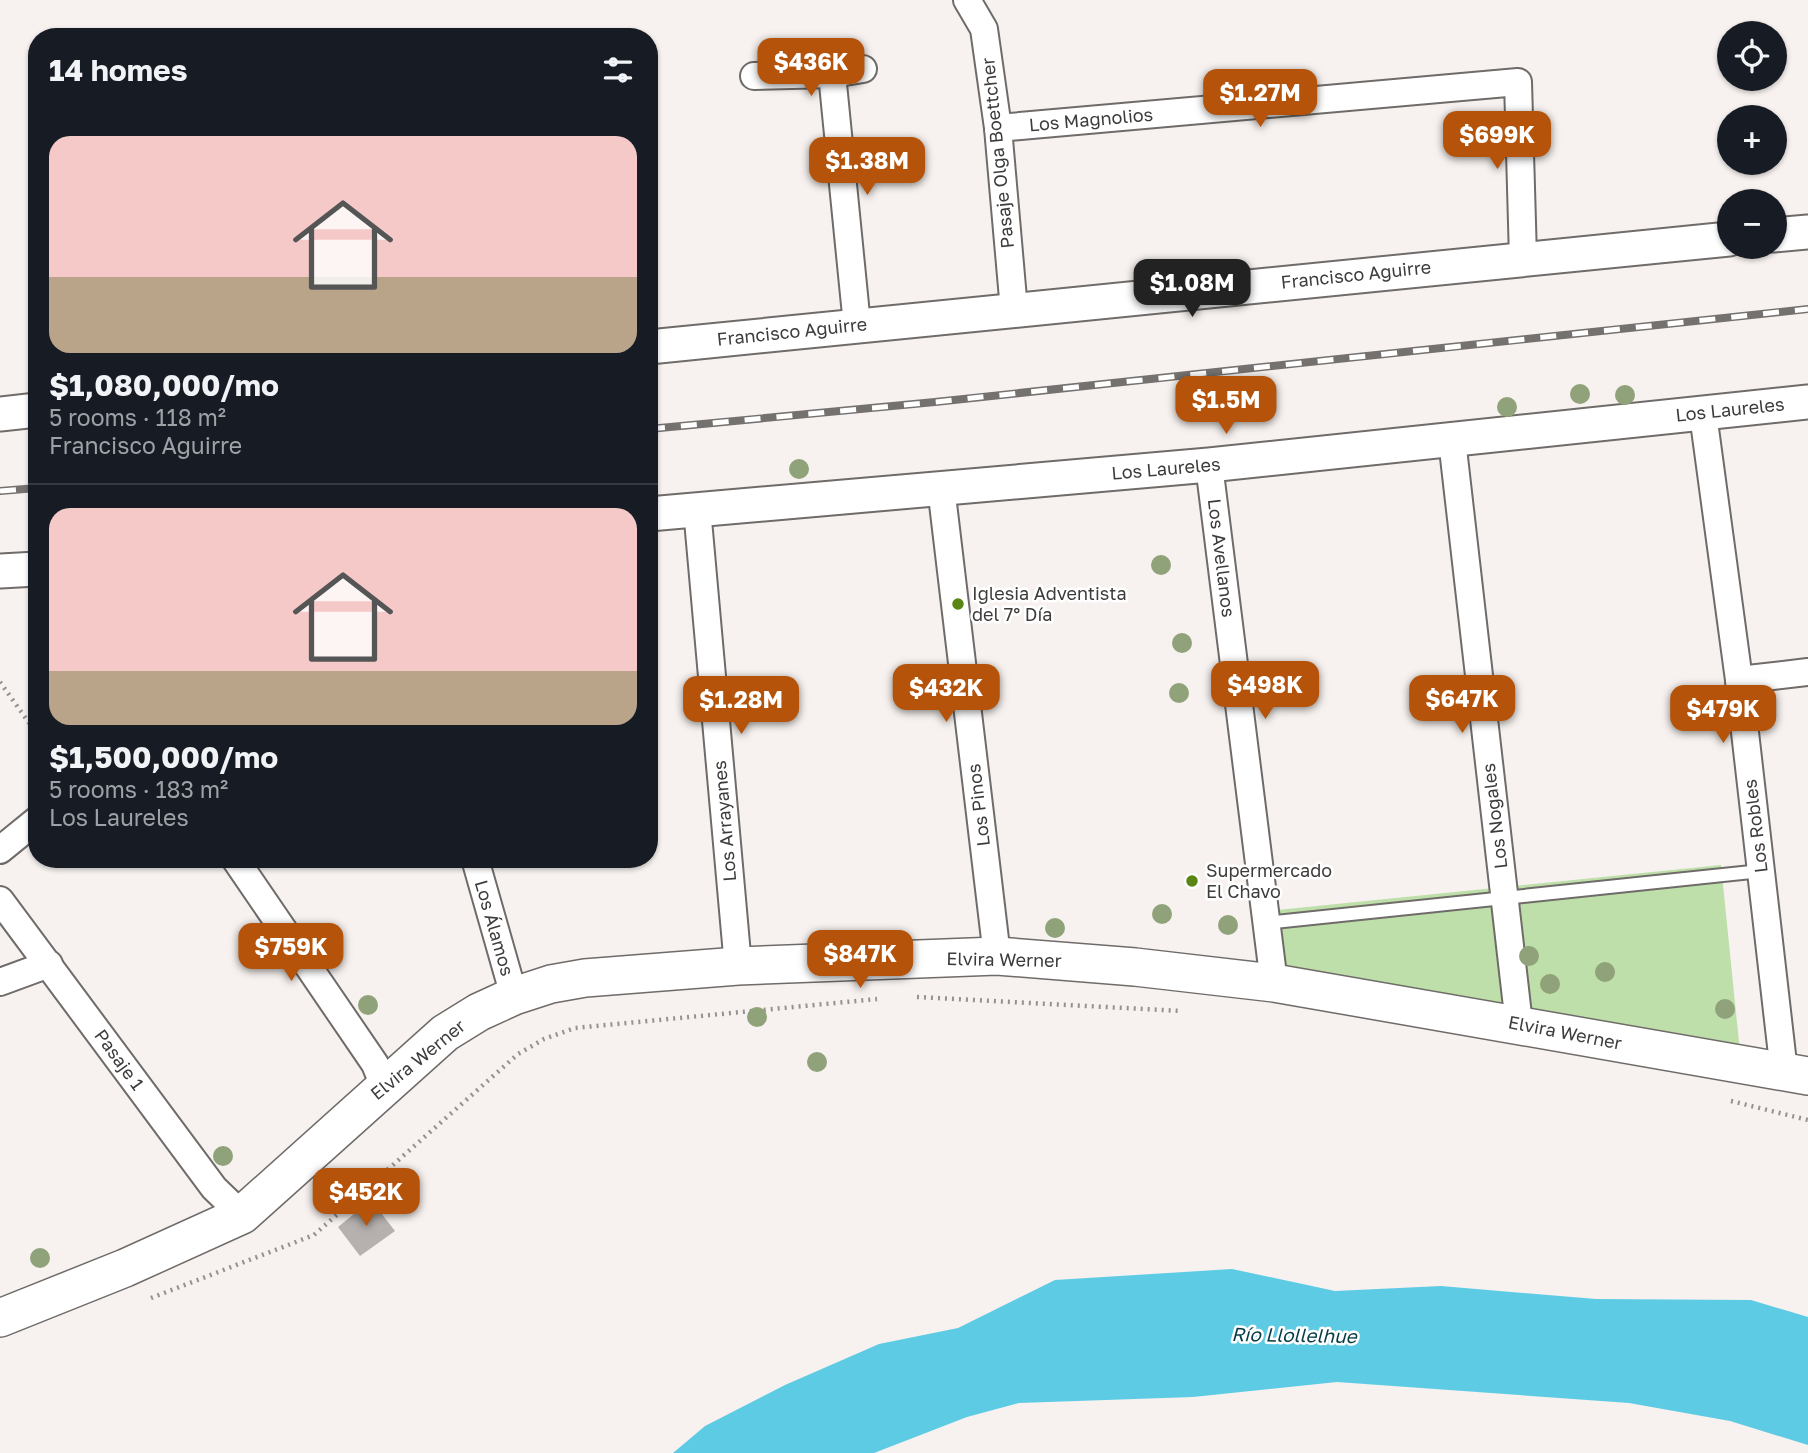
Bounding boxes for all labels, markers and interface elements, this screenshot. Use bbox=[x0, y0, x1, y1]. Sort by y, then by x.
map controls bbox=[1717, 21, 1787, 259]
button: locate bbox=[1717, 21, 1787, 91]
pin: $436K bbox=[762, 38, 860, 98]
text: $436K bbox=[773, 47, 849, 75]
icon: filters bbox=[599, 51, 637, 89]
text: 14 homes bbox=[49, 52, 188, 88]
street label: Pasaje Olga Boettcher bbox=[976, 57, 1018, 250]
pin: $1.27M bbox=[1203, 69, 1317, 129]
text: $1.27M bbox=[1219, 78, 1301, 106]
street label: Los Magnolios bbox=[1028, 103, 1154, 135]
button: + bbox=[1717, 105, 1787, 175]
pin: $699K bbox=[1448, 111, 1546, 171]
text: $699K bbox=[1459, 120, 1535, 148]
pin: $1.38M bbox=[810, 138, 924, 197]
text: $1.38M bbox=[825, 146, 909, 174]
icon: home bbox=[280, 182, 406, 308]
button: − bbox=[1717, 189, 1787, 259]
street label: Francisco Aguirre bbox=[1280, 255, 1432, 293]
pin: $1.08M bbox=[1135, 260, 1249, 319]
text: $1.08M bbox=[1150, 268, 1234, 296]
street label: Francisco Aguirre bbox=[716, 312, 868, 350]
text: $1,080,000/mo bbox=[49, 367, 279, 403]
pin: $1.5M bbox=[1177, 376, 1275, 436]
text: $1.5M bbox=[1191, 385, 1261, 413]
street label: Los Laureles bbox=[1674, 392, 1785, 426]
text: 5 rooms · 118 m² bbox=[49, 403, 226, 431]
text: Francisco Aguirre bbox=[49, 431, 242, 459]
street label: Los Laureles bbox=[1111, 452, 1221, 484]
street label: Los Avellanos bbox=[1204, 497, 1240, 618]
icon: home bbox=[280, 554, 406, 680]
place label: Iglesia Adventista del 7° Día bbox=[972, 582, 1127, 625]
marker: Iglesia Adventista del 7° Día bbox=[950, 596, 966, 612]
pin: $498K bbox=[1216, 662, 1314, 721]
pin: $432K bbox=[897, 664, 995, 724]
text: $498K bbox=[1227, 670, 1303, 698]
text: $432K bbox=[909, 673, 983, 701]
pin: $1.28M bbox=[684, 676, 798, 736]
pin: $647K bbox=[1413, 676, 1511, 735]
text: $647K bbox=[1425, 684, 1499, 712]
text: $1.28M bbox=[699, 685, 783, 713]
pin: $479K bbox=[1674, 686, 1772, 745]
text: $479K bbox=[1686, 694, 1760, 722]
text: $1,500,000/mo bbox=[49, 739, 278, 775]
street label: Los Arrayanes bbox=[708, 760, 740, 883]
street label: Los Nogales bbox=[1477, 762, 1511, 870]
street label: Los Pinos bbox=[962, 763, 994, 848]
text: 5 rooms · 183 m² bbox=[49, 775, 228, 803]
street label: Los Robles bbox=[1738, 778, 1772, 874]
text: Los Laureles bbox=[49, 803, 189, 831]
place label: Supermercado El Chavo bbox=[1206, 859, 1332, 902]
marker: Supermercado El Chavo bbox=[1184, 873, 1200, 889]
street label: Los Álamos bbox=[471, 877, 519, 978]
pin: $759K bbox=[242, 923, 340, 983]
pin: $847K bbox=[811, 930, 909, 990]
text: $759K bbox=[254, 932, 328, 960]
text: $847K bbox=[823, 939, 897, 967]
street label: Elvira Werner bbox=[946, 947, 1062, 971]
street label: Elvira Werner bbox=[1506, 1010, 1624, 1054]
street label: Elvira Werner bbox=[366, 1014, 469, 1104]
street label: Pasaje 1 bbox=[90, 1025, 149, 1094]
pin: $452K bbox=[317, 1168, 415, 1228]
text: $452K bbox=[329, 1177, 403, 1205]
water label: Río Llollelhue bbox=[1231, 1322, 1359, 1347]

